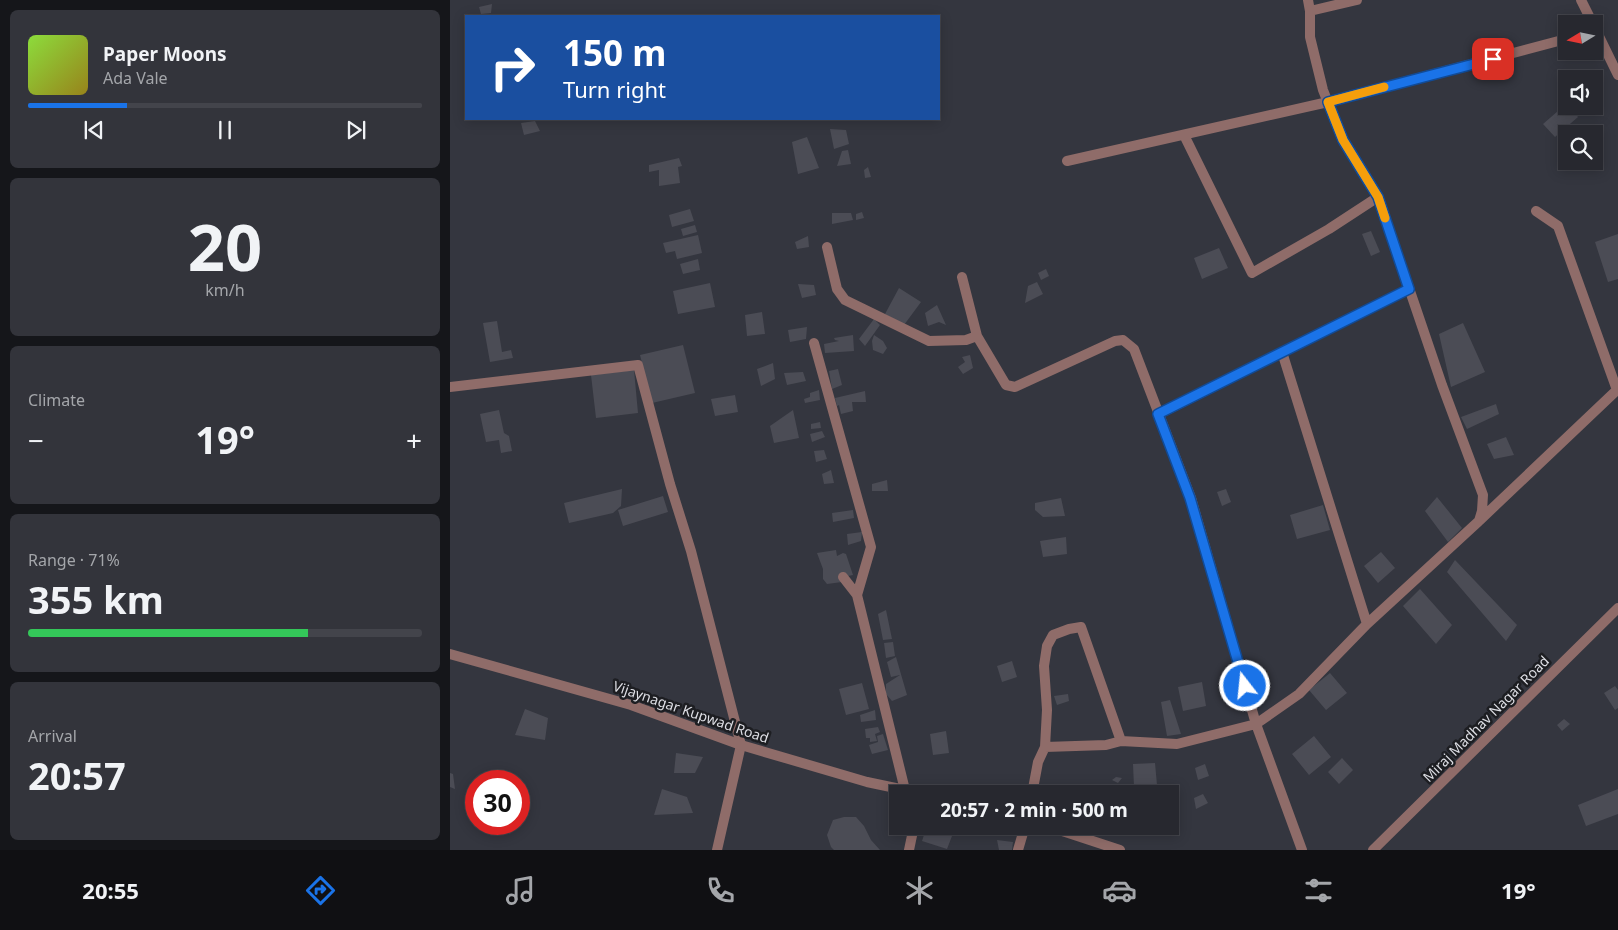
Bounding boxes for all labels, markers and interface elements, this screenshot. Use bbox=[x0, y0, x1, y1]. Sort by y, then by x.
north arrow bbox=[1558, 15, 1602, 60]
map controls bbox=[1558, 15, 1603, 170]
text: 150 m bbox=[563, 29, 666, 76]
icon: right bbox=[480, 35, 545, 100]
pin bbox=[1472, 38, 1514, 80]
text: Paper Moons bbox=[103, 41, 227, 67]
icon: arrive bbox=[1479, 45, 1507, 73]
text: Ada Vale bbox=[103, 67, 168, 89]
button: sound bbox=[1558, 70, 1603, 115]
text: Turn right bbox=[563, 74, 666, 104]
icon: previous bbox=[80, 116, 108, 144]
icon: pause bbox=[211, 116, 239, 144]
icon: next bbox=[342, 116, 370, 144]
button: search bbox=[1558, 125, 1603, 170]
text: 20 bbox=[188, 202, 262, 290]
text: km/h bbox=[205, 279, 245, 301]
text: Climate bbox=[28, 389, 85, 411]
text: 19° bbox=[195, 413, 255, 465]
text: − bbox=[28, 421, 44, 459]
text: + bbox=[406, 421, 422, 459]
text: Range · 71% bbox=[28, 549, 120, 571]
text: 355 km bbox=[28, 573, 164, 625]
street label: Miraj Madhav Nagar Road bbox=[1418, 651, 1553, 786]
position arrow bbox=[1218, 659, 1270, 711]
street label: Vijaynagar Kupwad Road bbox=[611, 676, 772, 747]
text: Arrival bbox=[28, 725, 77, 747]
text: 20:57 bbox=[28, 749, 126, 801]
speed limit sign: 30 bbox=[465, 770, 530, 835]
text: 20:57 · 2 min · 500 m bbox=[940, 797, 1128, 823]
icon: directions bbox=[303, 873, 338, 908]
icon: music bbox=[503, 873, 538, 908]
icon: phone bbox=[703, 873, 738, 908]
icon: climate bbox=[902, 873, 937, 908]
icon: car bbox=[1102, 873, 1137, 908]
icon: filters bbox=[1301, 873, 1336, 908]
text: 20:55 bbox=[82, 875, 139, 905]
text: 19° bbox=[1501, 875, 1536, 905]

